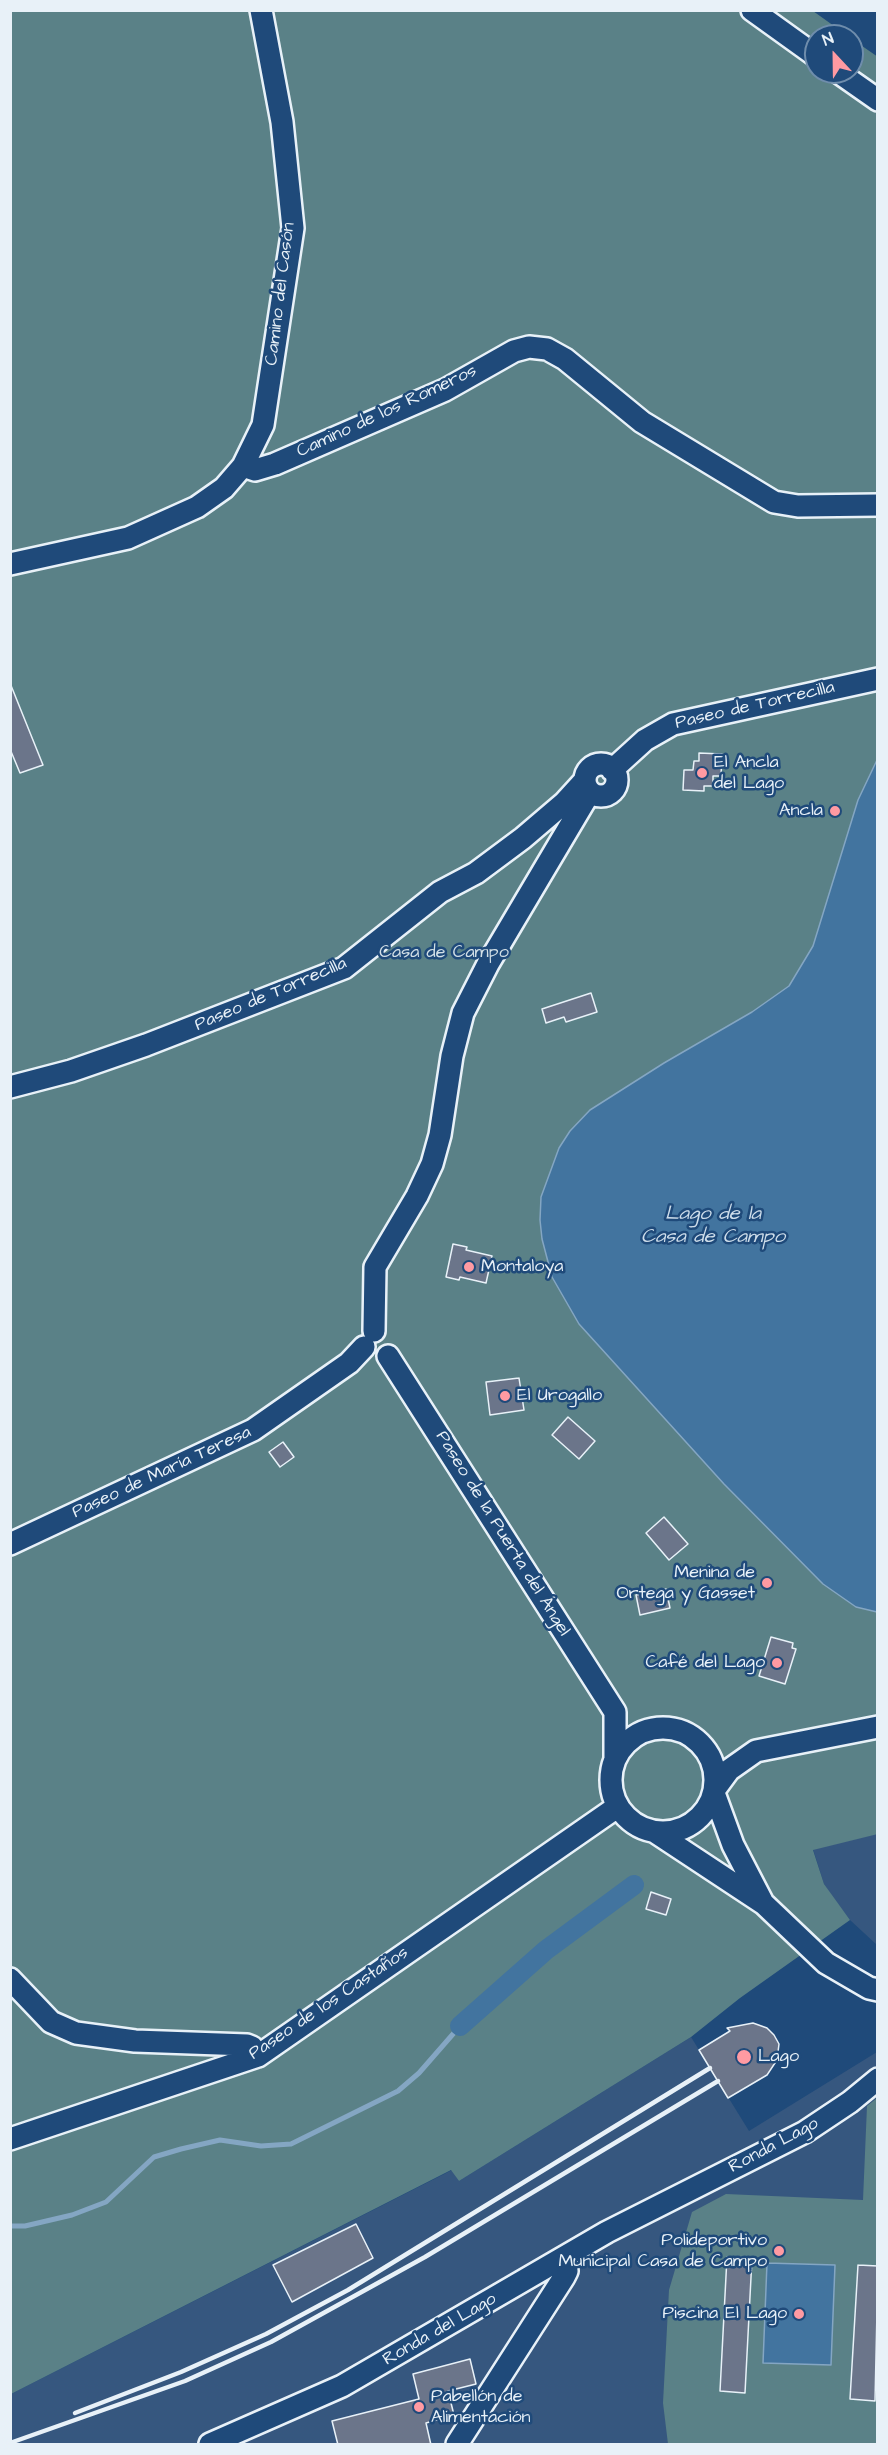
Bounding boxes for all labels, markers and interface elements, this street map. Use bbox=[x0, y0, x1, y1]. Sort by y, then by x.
north arrow bbox=[804, 24, 864, 84]
text: N bbox=[819, 27, 837, 51]
street label: Camino del Casón bbox=[262, 221, 300, 367]
street label: Camino de los Romeros bbox=[294, 361, 480, 463]
street label: Paseo de Torrecilla bbox=[673, 677, 837, 735]
place label: El Ancla del Lago bbox=[714, 752, 784, 795]
marker: El Ancla del Lago bbox=[695, 766, 709, 780]
place label: Ancla bbox=[779, 800, 823, 822]
marker: Ancla bbox=[828, 804, 842, 818]
park label: Casa de Campo bbox=[379, 942, 509, 964]
street label: Paseo de Torrecilla bbox=[192, 953, 350, 1037]
water label: Lago de la Casa de Campo bbox=[641, 1203, 785, 1250]
place label: Montaloya bbox=[481, 1256, 563, 1278]
marker: Montaloya bbox=[462, 1260, 476, 1274]
place label: El Urogallo bbox=[517, 1385, 602, 1407]
marker: El Urogallo bbox=[498, 1389, 512, 1403]
street label: Paseo de María Teresa bbox=[69, 1422, 255, 1524]
street label: Paseo de la Puerta del Ángel bbox=[430, 1428, 574, 1640]
place label: Menina de Ortega y Gasset bbox=[617, 1562, 755, 1604]
marker: Menina de Ortega y Gasset bbox=[760, 1576, 774, 1590]
place label: Café del Lago bbox=[645, 1652, 765, 1674]
marker: Café del Lago bbox=[770, 1656, 784, 1670]
street label: Paseo de los Castaños bbox=[245, 1943, 413, 2065]
place label: Lago bbox=[758, 2046, 799, 2068]
marker: Lago bbox=[735, 2048, 753, 2066]
street label: Ronda Lago bbox=[725, 2113, 823, 2179]
place label: Polideportivo Municipal Casa de Campo bbox=[558, 2230, 767, 2272]
marker: Polideportivo Municipal Casa de Campo bbox=[772, 2244, 786, 2258]
street label: Ronda del Lago bbox=[379, 2289, 501, 2371]
place label: Piscina El Lago bbox=[663, 2303, 787, 2325]
marker: Piscina El Lago bbox=[792, 2307, 806, 2321]
place label: Pabellón de Alimentación bbox=[431, 2386, 531, 2428]
marker: Pabellón de Alimentación bbox=[412, 2400, 426, 2414]

